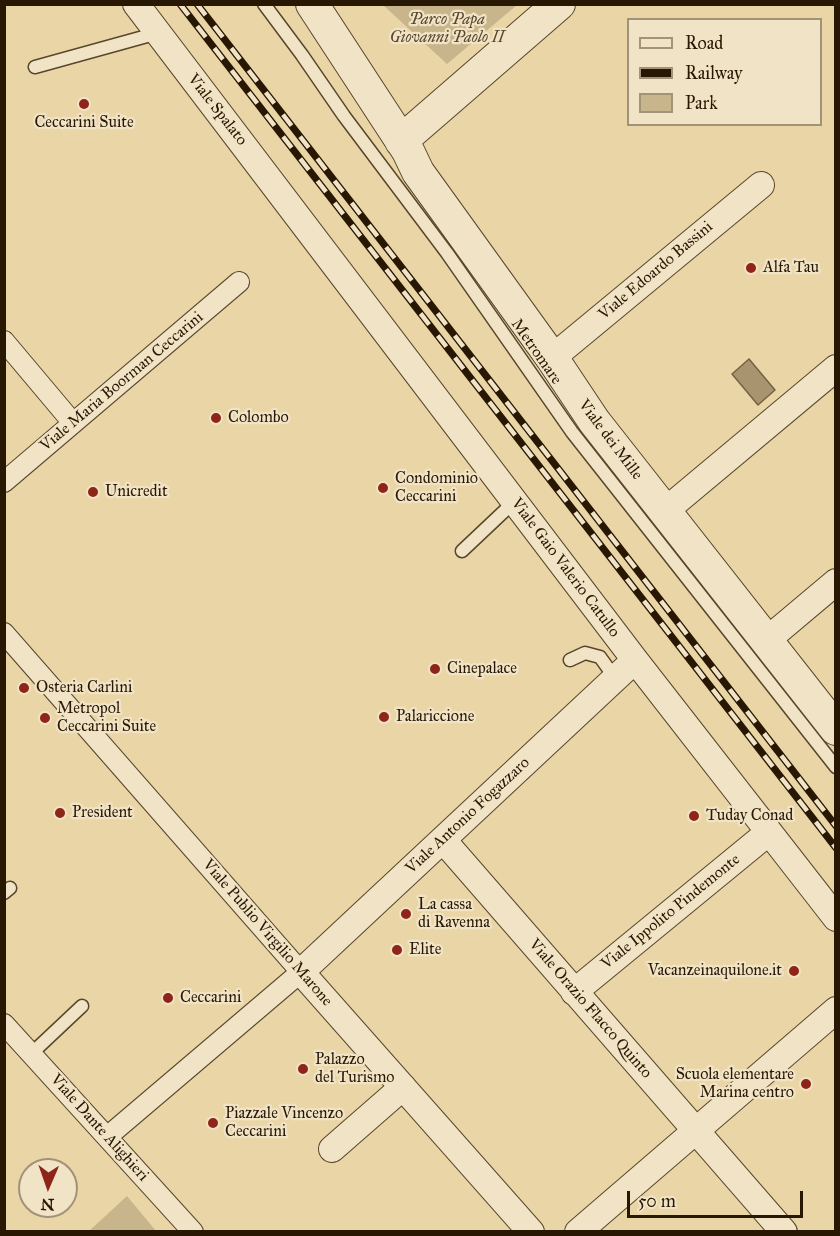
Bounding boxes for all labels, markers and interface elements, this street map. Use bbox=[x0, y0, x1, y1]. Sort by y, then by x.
park label: Parco Papa Giovanni Paolo II bbox=[390, 10, 504, 48]
legend bbox=[627, 18, 822, 126]
text: Road bbox=[685, 32, 723, 54]
text: Railway bbox=[685, 62, 742, 84]
street label: Viale Spalato bbox=[183, 70, 251, 150]
text: Park bbox=[685, 92, 718, 114]
marker: Ceccarini Suite bbox=[77, 97, 91, 111]
place label: Ceccarini Suite bbox=[34, 113, 134, 133]
street label: Viale Edoardo Bassini bbox=[595, 218, 717, 324]
place label: Alfa Tau bbox=[763, 258, 819, 278]
marker: Alfa Tau bbox=[744, 261, 758, 275]
street label: Viale Maria Boorman Ceccarini bbox=[37, 308, 207, 456]
street label: Metromare bbox=[506, 316, 566, 388]
street label: Viale dei Mille bbox=[574, 396, 646, 484]
place label: Colombo bbox=[228, 408, 289, 428]
marker: Colombo bbox=[209, 411, 223, 425]
place label: Condominio Ceccarini bbox=[395, 469, 478, 507]
marker: Condominio Ceccarini bbox=[376, 481, 390, 495]
place label: Unicredit bbox=[105, 482, 168, 502]
marker: Unicredit bbox=[86, 485, 100, 499]
street label: Viale Gaio Valerio Catullo bbox=[506, 495, 624, 641]
place label: Cinepalace bbox=[447, 659, 517, 679]
marker: Cinepalace bbox=[428, 662, 442, 676]
place label: Osteria Carlini bbox=[36, 678, 132, 698]
marker: Osteria Carlini bbox=[17, 681, 31, 695]
place label: Metropol Ceccarini Suite bbox=[57, 699, 156, 737]
place label: Palariccione bbox=[396, 707, 474, 727]
marker: Palariccione bbox=[377, 710, 391, 724]
marker: Metropol Ceccarini Suite bbox=[38, 711, 52, 725]
street label: Viale Antonio Fogazzaro bbox=[402, 754, 534, 878]
place label: President bbox=[72, 803, 133, 823]
marker: President bbox=[53, 806, 67, 820]
place label: Tuday Conad bbox=[706, 806, 793, 826]
marker: Tuday Conad bbox=[687, 809, 701, 823]
street label: Viale Ippolito Pindemonte bbox=[598, 850, 744, 974]
street label: Viale Publio Virgilio Marone bbox=[198, 856, 336, 1010]
place label: La cassa di Ravenna bbox=[418, 895, 490, 933]
marker: La cassa di Ravenna bbox=[399, 907, 413, 921]
street label: Viale Orazio Flacco Quinto bbox=[524, 935, 656, 1083]
place label: Elite bbox=[409, 940, 441, 960]
marker: Elite bbox=[390, 943, 404, 957]
place label: Vacanzeinaquilone.it bbox=[648, 961, 782, 981]
marker: Vacanzeinaquilone.it bbox=[787, 964, 801, 978]
place label: Ceccarini bbox=[180, 988, 241, 1008]
marker: Ceccarini bbox=[161, 991, 175, 1005]
place label: Palazzo del Turismo bbox=[315, 1050, 395, 1088]
marker: Palazzo del Turismo bbox=[296, 1062, 310, 1076]
place label: Scuola elementare Marina centro bbox=[676, 1065, 794, 1103]
street label: Viale Dante Alighieri bbox=[46, 1070, 152, 1186]
marker: Scuola elementare Marina centro bbox=[799, 1077, 813, 1091]
place label: Piazzale Vincenzo Ceccarini bbox=[225, 1104, 343, 1142]
marker: Piazzale Vincenzo Ceccarini bbox=[206, 1116, 220, 1130]
north arrow bbox=[18, 1158, 78, 1218]
scale bar bbox=[630, 1179, 806, 1217]
text: 50 m bbox=[638, 1190, 676, 1212]
text: N bbox=[40, 1195, 55, 1214]

